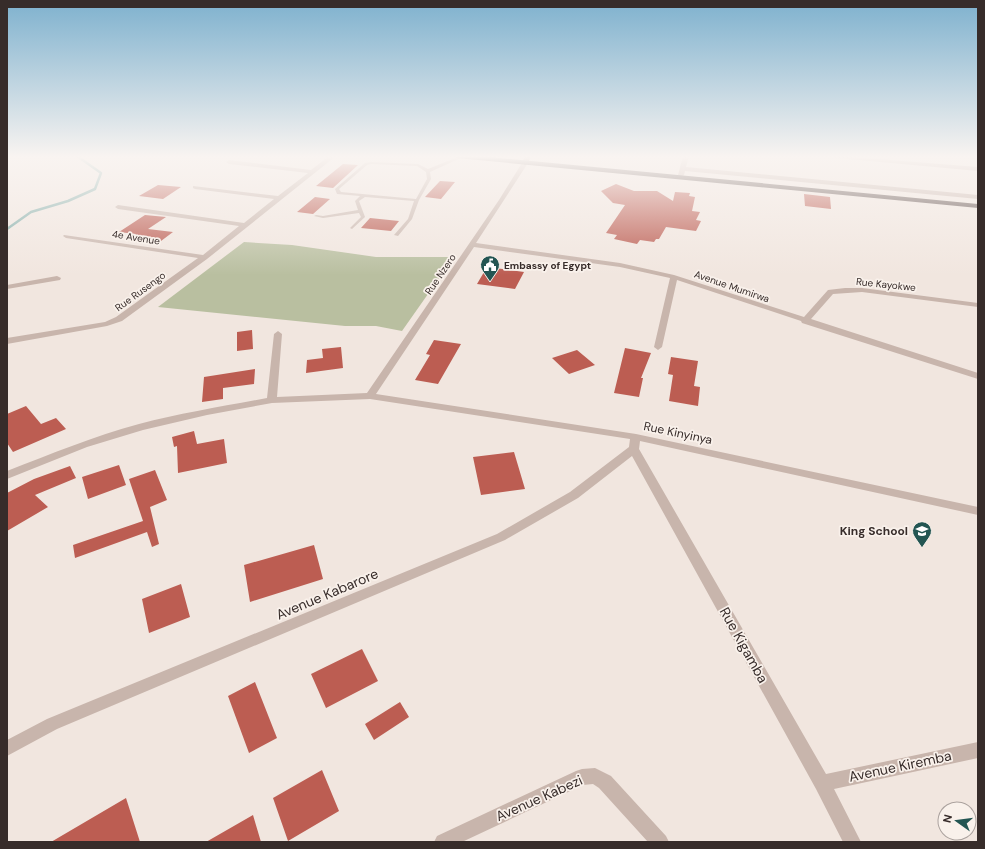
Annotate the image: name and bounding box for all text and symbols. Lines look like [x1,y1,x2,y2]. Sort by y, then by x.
street label: 4e Avenue [111,227,161,248]
street label: Rue Nzero [422,251,459,297]
public building icon: Embassy of Egypt [479,254,501,282]
place label: Embassy of Egypt [504,259,591,272]
street label: Avenue Mumirwa [693,268,771,305]
street label: Rue Rusengo [112,269,168,314]
street label: Rue Kayokwe [855,275,917,294]
street label: Rue Kinyinya [642,418,714,448]
school or university icon: King School [911,520,933,548]
place label: King School [840,523,908,539]
street label: Avenue Kabarore [273,564,381,624]
street label: Rue Kigamba [716,604,772,686]
street label: Avenue Kiremba [847,746,953,786]
street label: Avenue Kabezi [493,771,585,825]
north arrow [937,801,977,841]
text: N [940,813,955,824]

